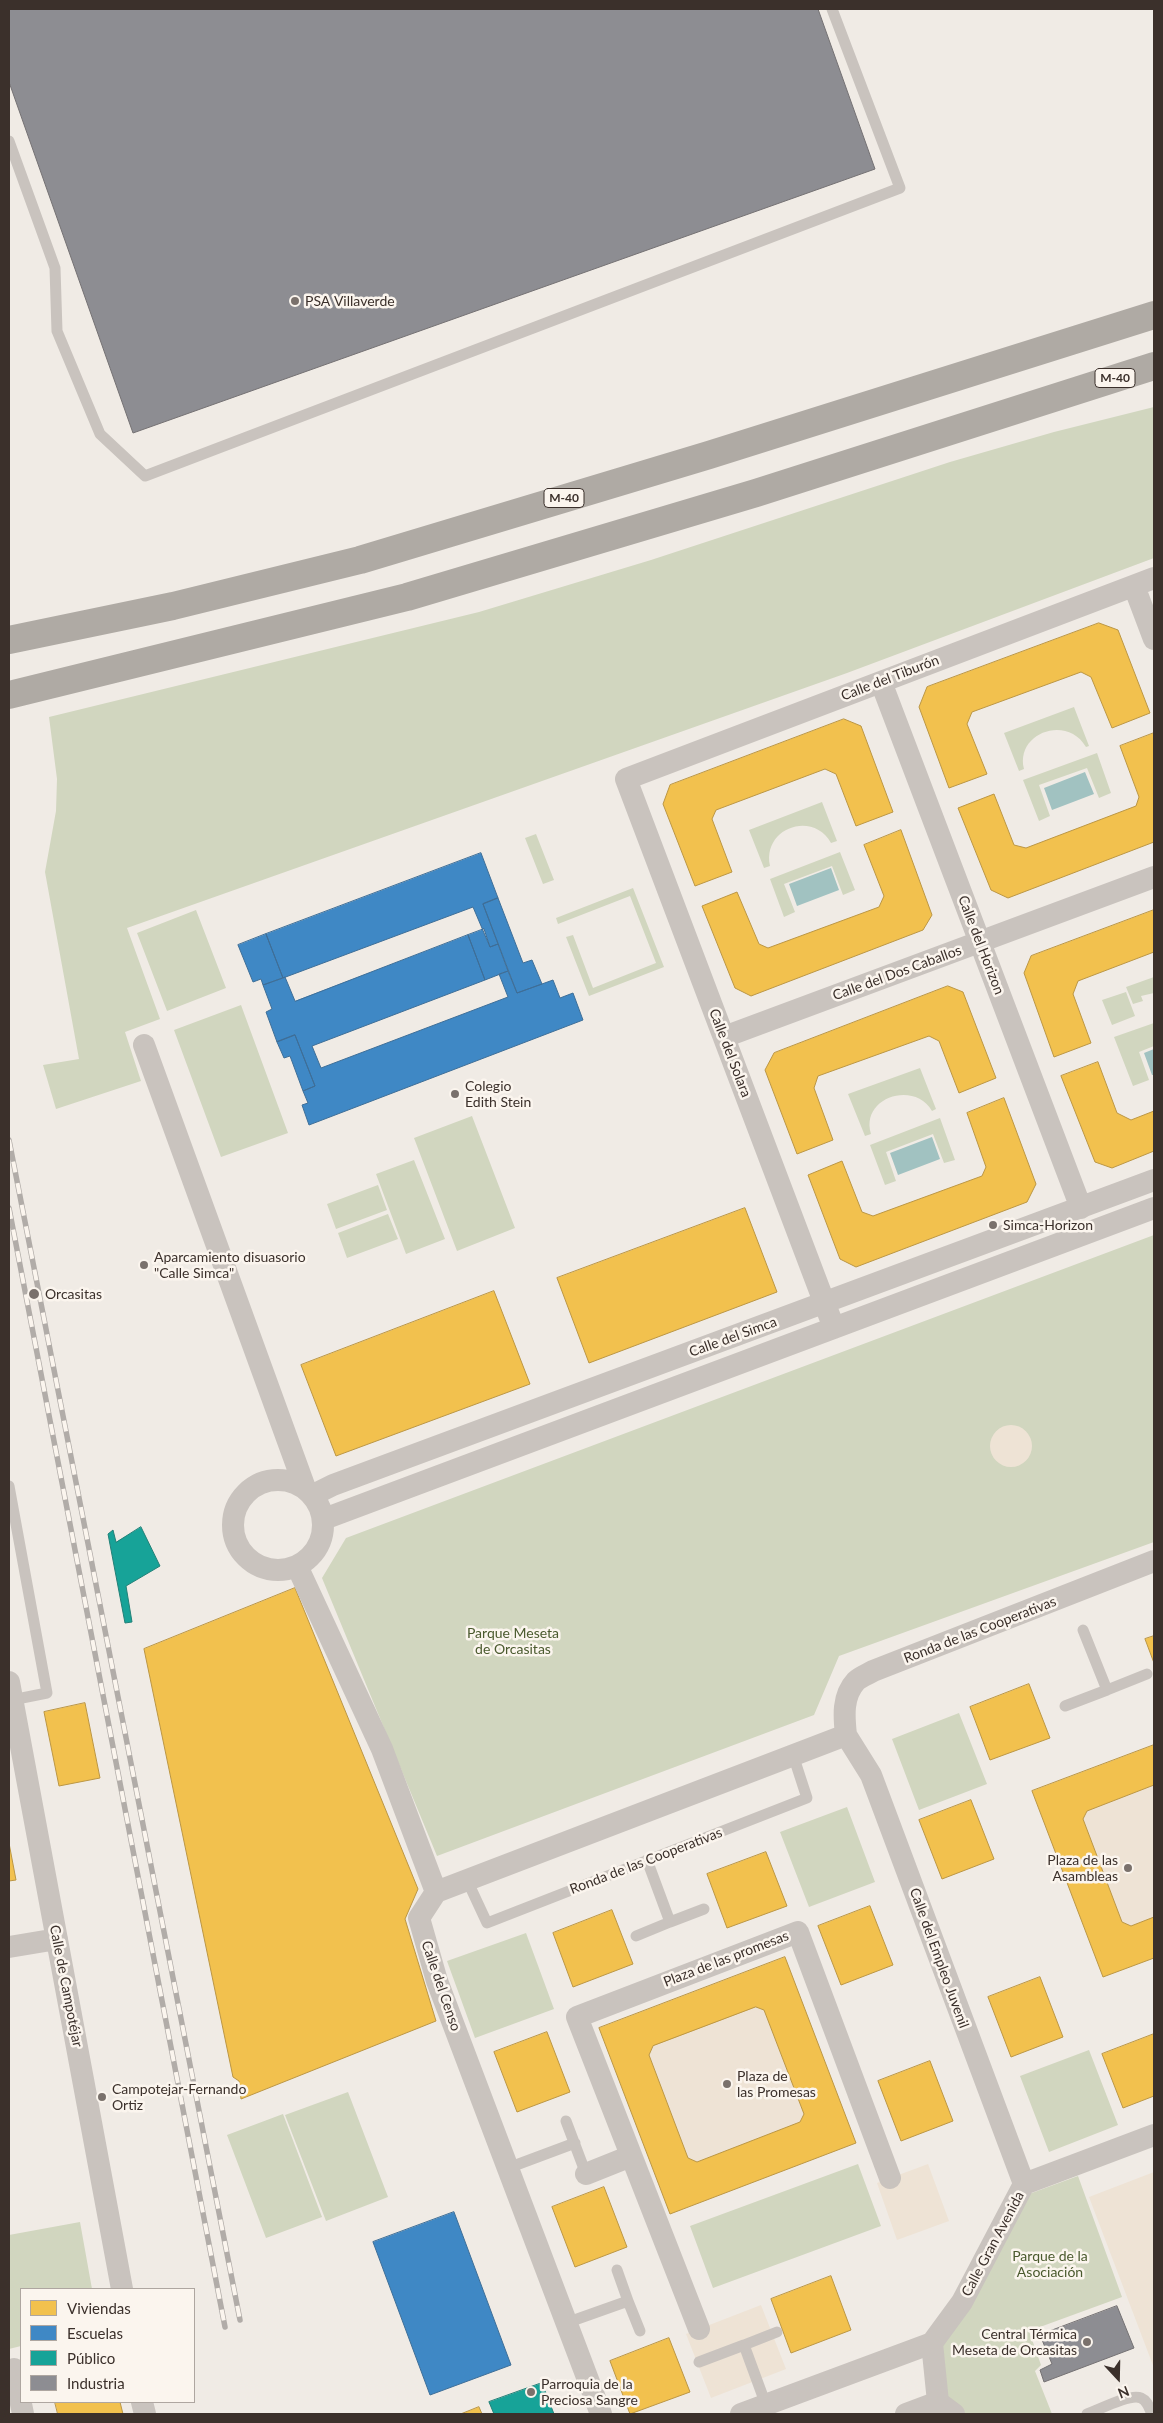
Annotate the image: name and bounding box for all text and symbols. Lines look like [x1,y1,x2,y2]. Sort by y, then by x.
place label: PSA Villaverde [305,293,395,309]
marker: PSA Villaverde [289,295,301,307]
road number: M-40 [1095,368,1135,388]
road number: M-40 [544,488,584,508]
street label: Calle del Tiburón [839,652,941,704]
street label: Calle del Horizon [954,893,1008,997]
street label: Calle del Dos Caballos [830,942,964,1004]
street label: Calle del Solara [705,1006,755,1100]
place label: Colegio Edith Stein [465,1078,531,1110]
marker: Colegio Edith Stein [449,1088,461,1100]
place label: Simca-Horizon [1003,1217,1093,1233]
marker: Simca-Horizon [987,1219,999,1231]
place label: Aparcamiento disuasorio "Calle Simca" [154,1249,306,1282]
marker: Aparcamiento disuasorio "Calle Simca" [138,1259,150,1271]
place label: Orcasitas [45,1286,102,1302]
marker: Orcasitas [27,1287,41,1301]
street label: Calle del Simca [687,1313,779,1361]
street label: Ronda de las Cooperativas [901,1593,1059,1667]
park label: Parque Meseta de Orcasitas [467,1625,559,1658]
street label: Ronda de las Cooperativas [567,1824,725,1898]
place label: Plaza de las Asambleas [1047,1852,1118,1884]
marker: Plaza de las Asambleas [1122,1862,1134,1874]
street label: Calle del Empleo Juvenil [906,1886,972,2030]
street label: Calle de Campotéjar [46,1924,86,2048]
street label: Plaza de las promesas [661,1927,791,1991]
street label: Calle del Censo [418,1939,464,2033]
place label: Plaza de las Promesas [737,2068,816,2100]
marker: Plaza de las Promesas [721,2078,733,2090]
place label: Campotejar-Fernando Ortiz [112,2081,246,2114]
marker: Campotejar-Fernando Ortiz [96,2091,108,2103]
street label: Calle Gran Avenida [958,2189,1028,2299]
park label: Parque de la Asociación [1012,2248,1088,2280]
legend [20,2288,195,2403]
text: Viviendas [67,2299,131,2317]
text: Escuelas [67,2324,123,2342]
place label: Central Térmica Meseta de Orcasitas [952,2326,1077,2358]
marker: Central Térmica Meseta de Orcasitas [1081,2336,1093,2348]
text: Público [67,2349,115,2367]
north arrow [1093,2353,1143,2403]
text: Industria [67,2374,125,2392]
place label: Parroquia de la Preciosa Sangre [541,2376,638,2408]
text: N [1115,2383,1132,2402]
marker: Parroquia de la Preciosa Sangre [525,2386,537,2398]

